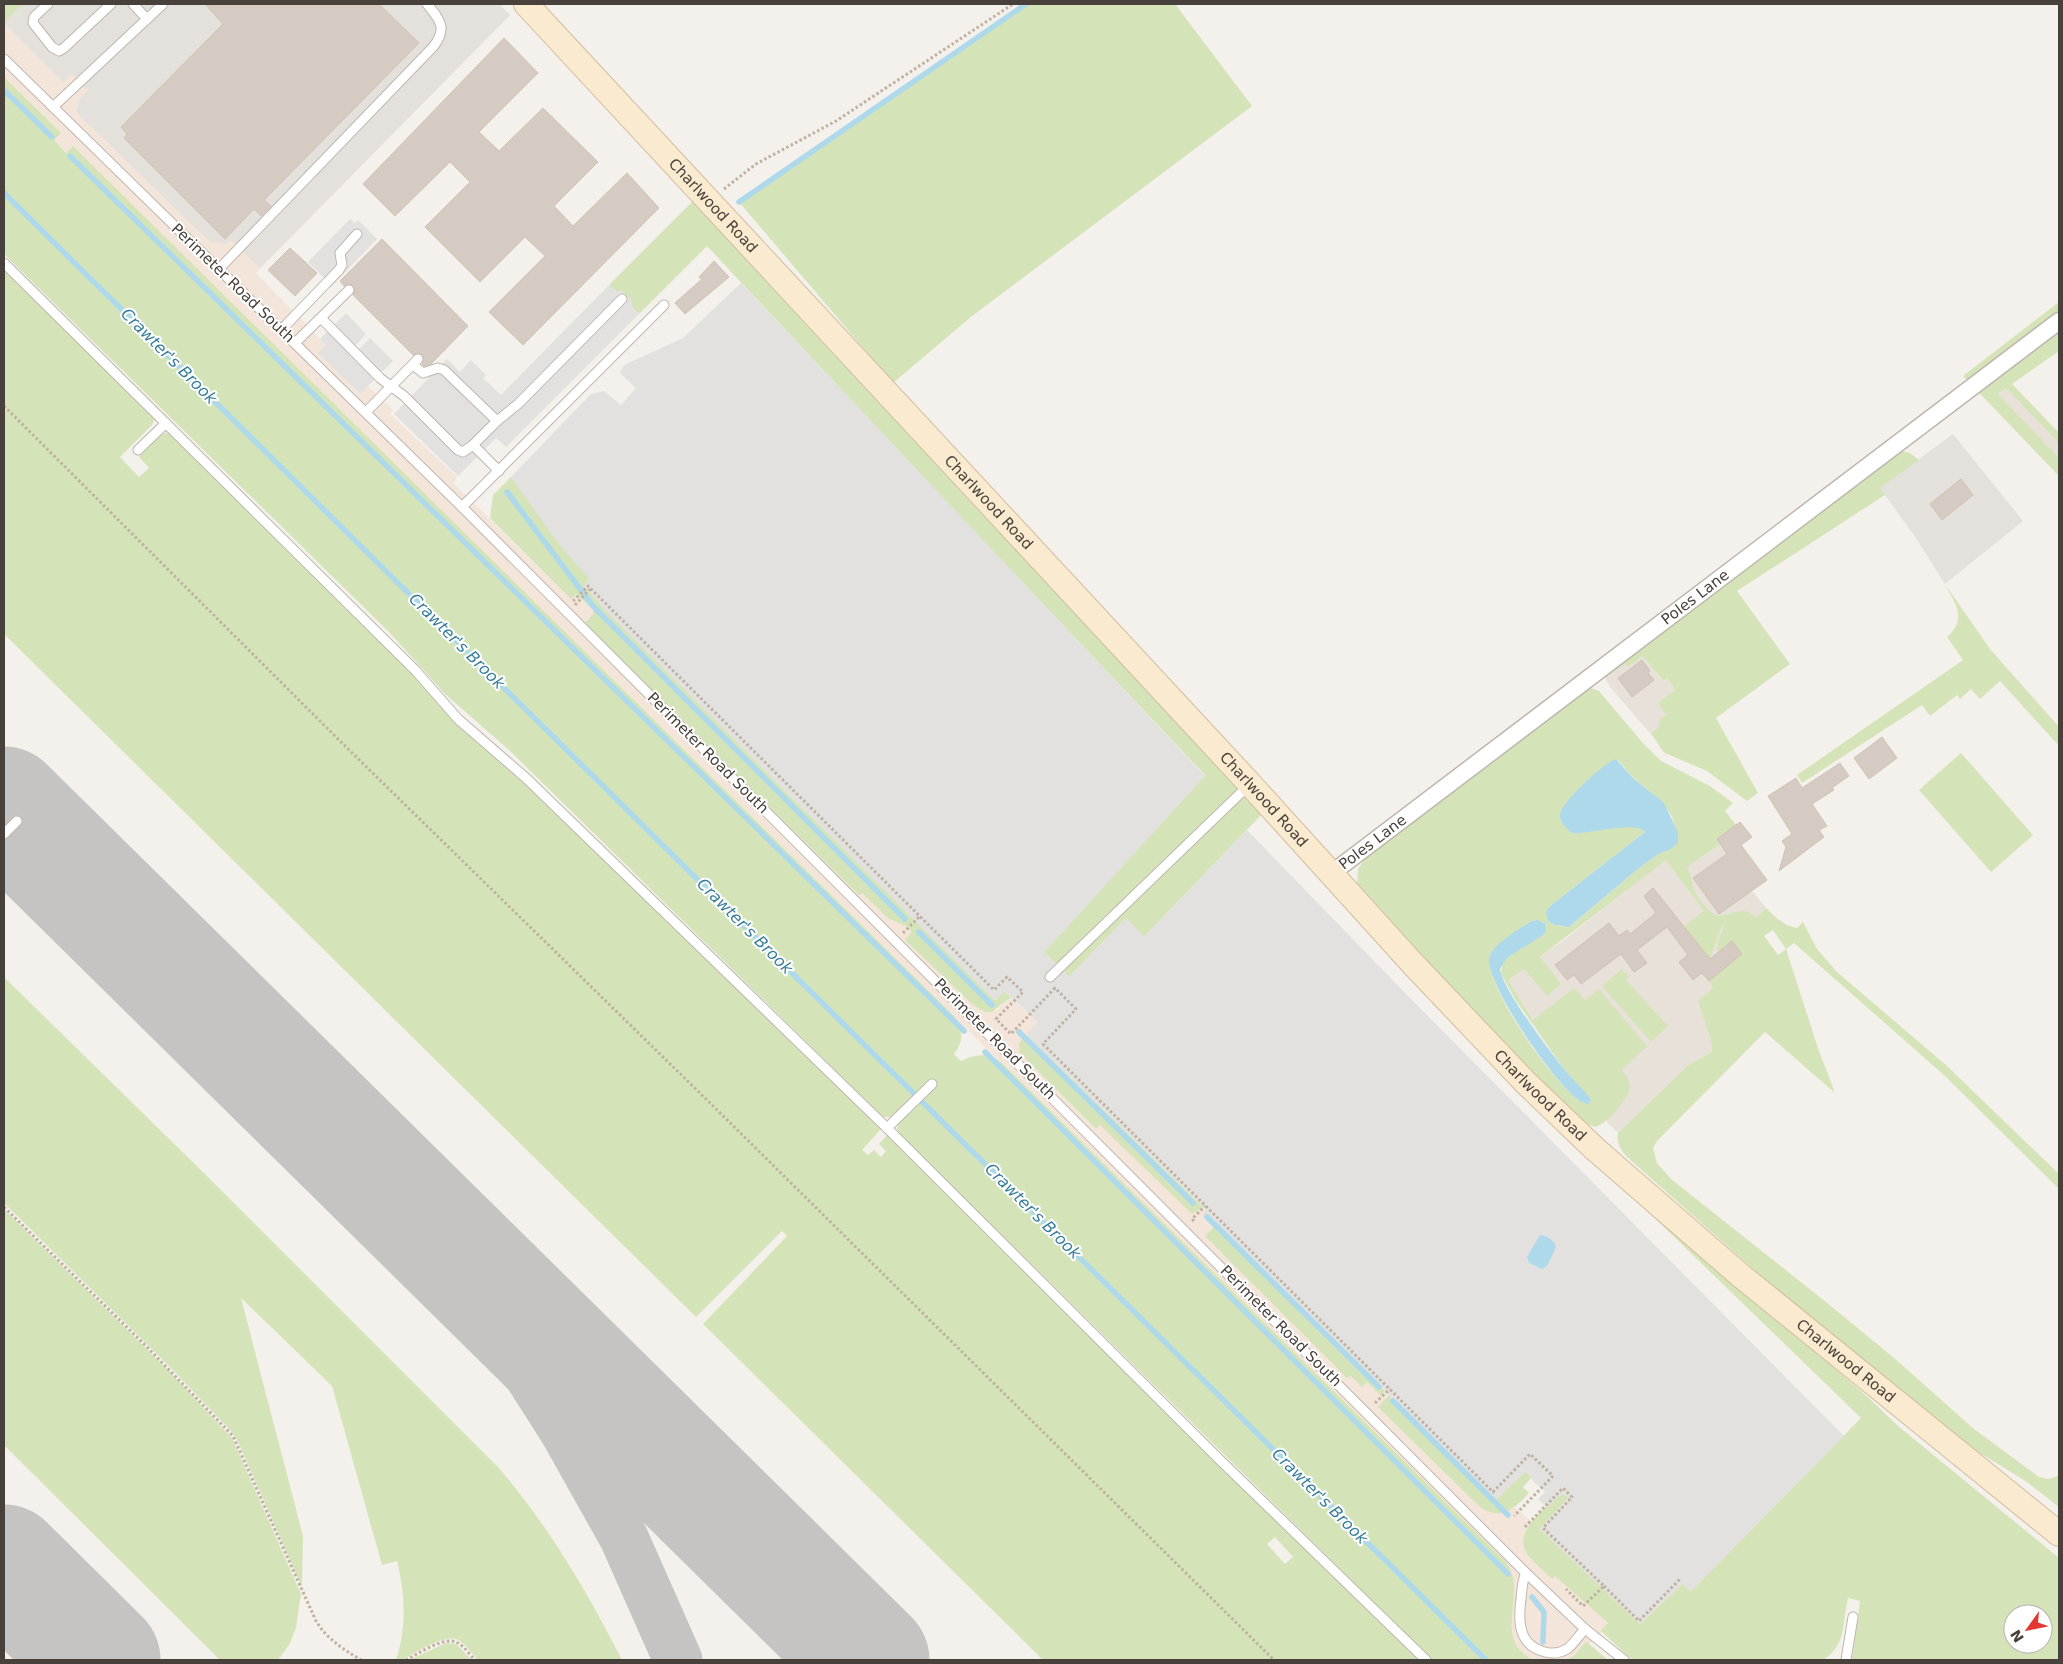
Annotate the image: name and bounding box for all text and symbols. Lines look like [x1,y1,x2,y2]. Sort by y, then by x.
street label: Charlwood Road [665,155,761,256]
street label: Perimeter Road South [168,220,298,346]
water label: Crawter's Brook [117,304,221,408]
street label: Charlwood Road [940,451,1037,553]
street label: Poles Lane [1658,566,1732,629]
water label: Crawter's Brook [405,589,509,693]
street label: Perimeter Road South [644,689,772,817]
street label: Charlwood Road [1216,748,1312,851]
street label: Poles Lane [1335,811,1410,874]
water label: Crawter's Brook [693,874,797,978]
street label: Perimeter Road South [931,975,1059,1103]
street label: Charlwood Road [1490,1046,1590,1145]
water label: Crawter's Brook [981,1159,1085,1263]
street label: Perimeter Road South [1217,1262,1345,1390]
street label: Charlwood Road [1793,1315,1899,1406]
water label: Crawter's Brook [1268,1444,1372,1548]
north arrow [2003,1604,2053,1654]
text: N [2007,1627,2027,1645]

